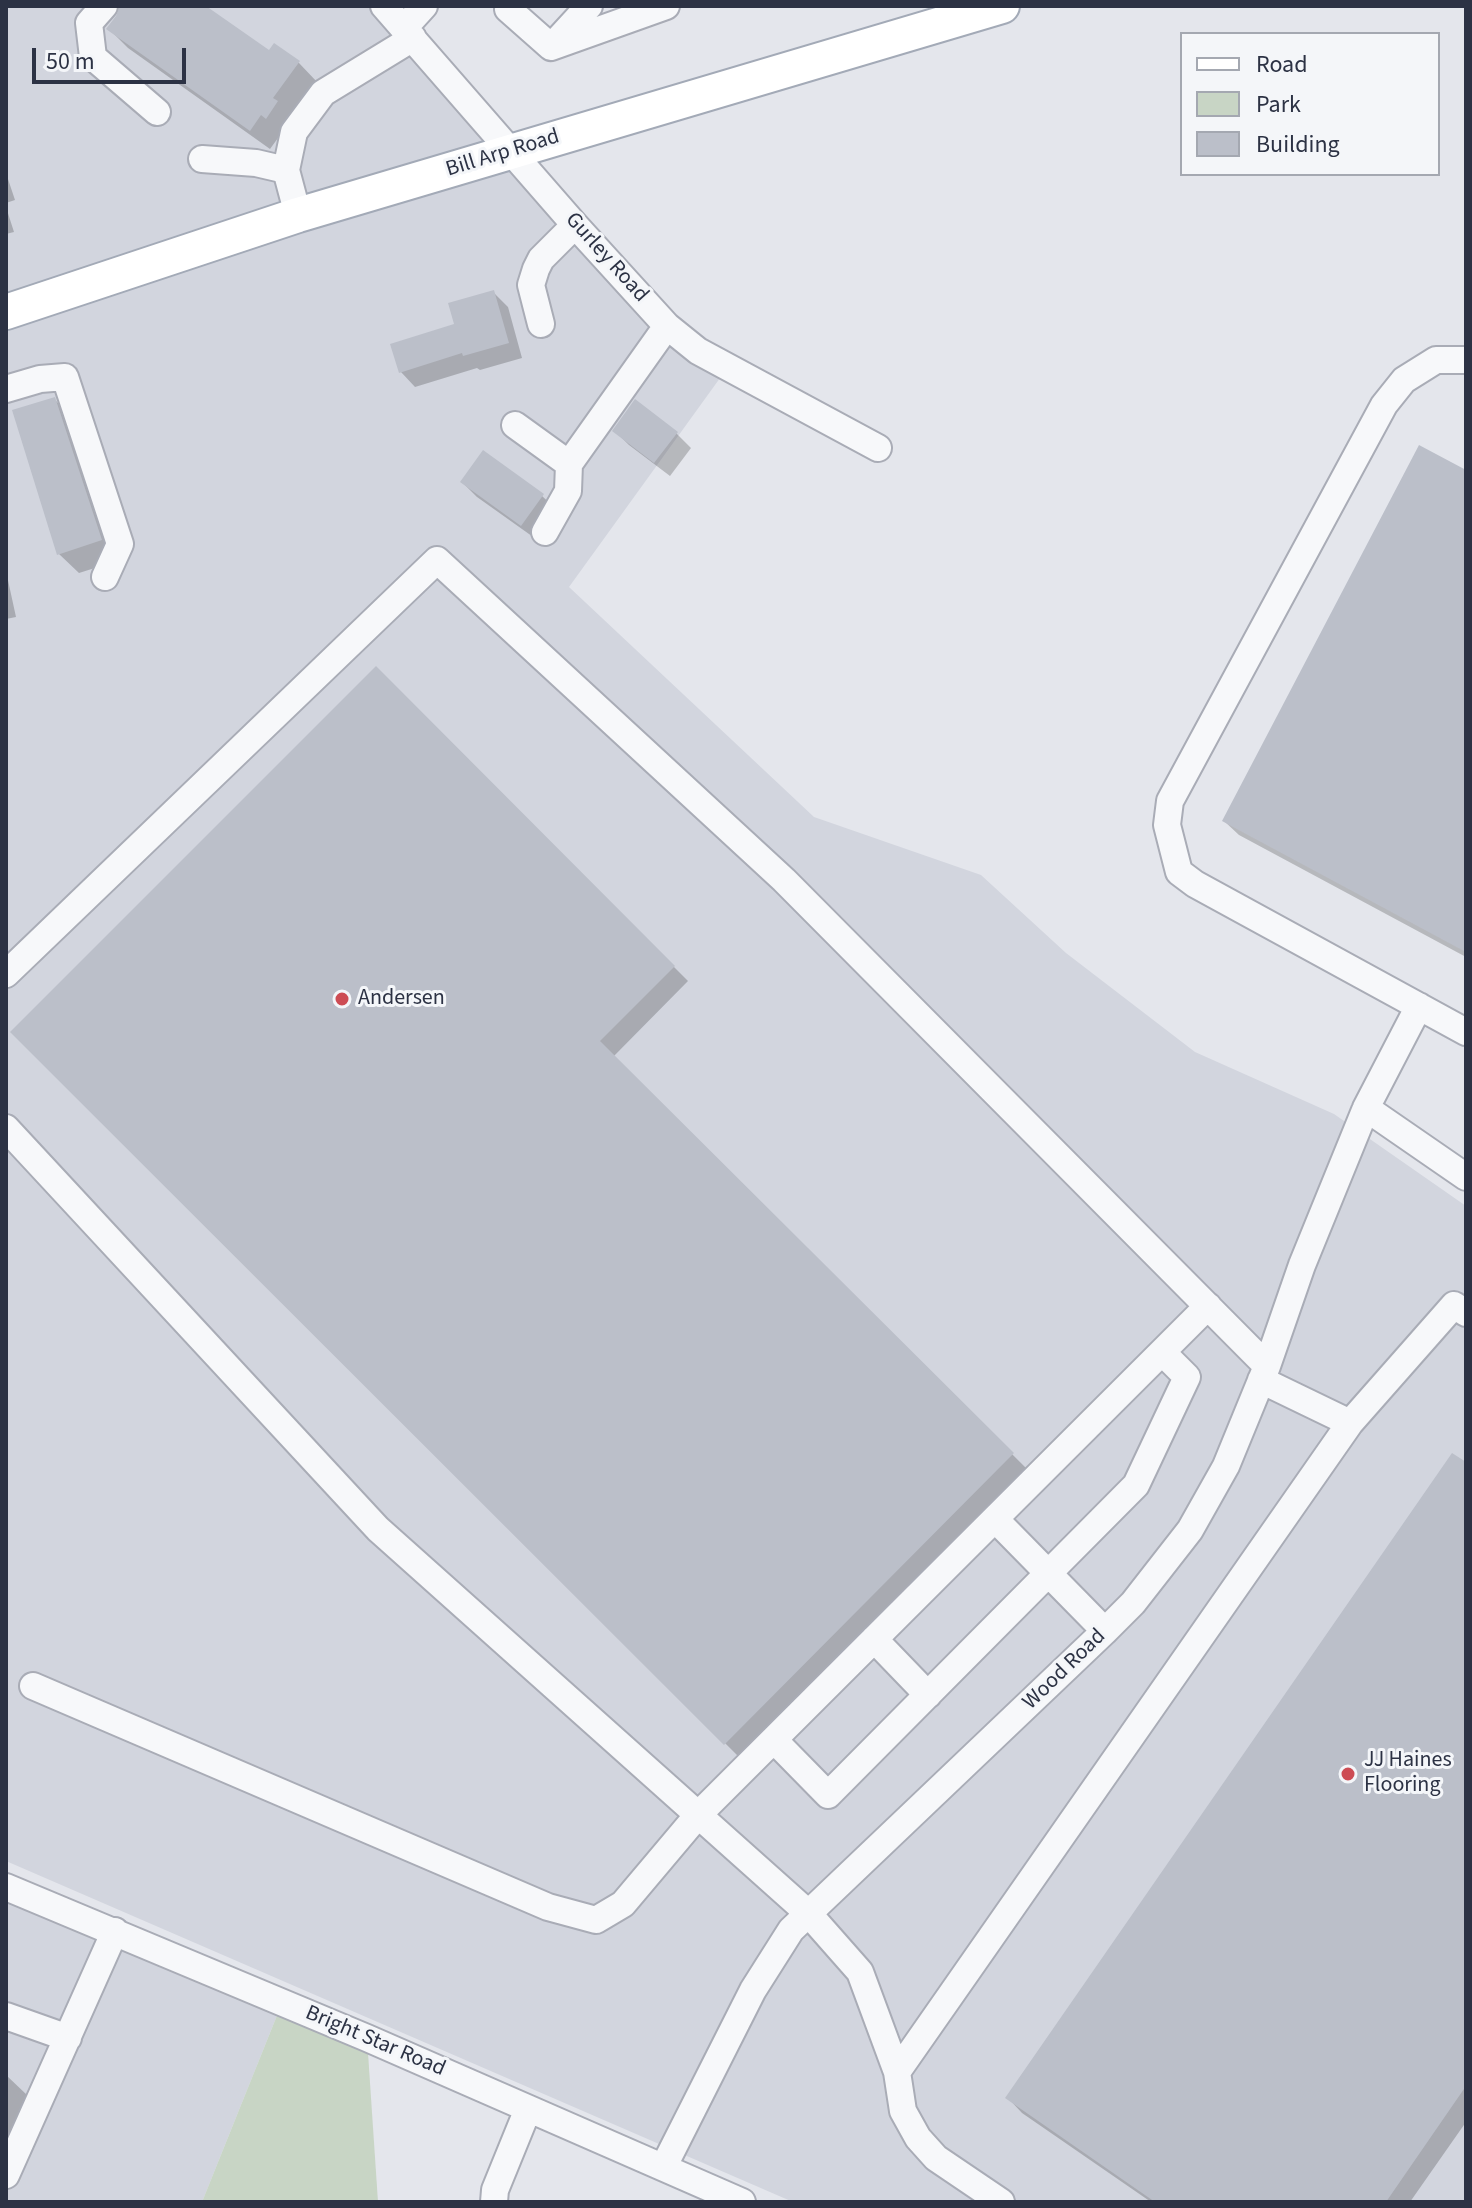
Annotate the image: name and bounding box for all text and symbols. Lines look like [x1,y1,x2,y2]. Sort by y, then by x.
scale bar [36,32,190,82]
legend [1180,32,1440,176]
text: 50 m [46,44,95,79]
text: Road [1256,47,1308,82]
text: Park [1256,87,1301,122]
street label: Bill Arp Road [443,124,563,184]
text: Building [1256,127,1340,162]
street label: Gurley Road [559,208,653,308]
place label: Andersen [358,986,445,1012]
marker: Andersen [333,990,351,1008]
street label: Wood Road [1018,1624,1112,1716]
place label: JJ Haines Flooring [1364,1748,1452,1800]
marker: JJ Haines Flooring [1339,1765,1357,1783]
street label: Bright Star Road [301,2001,449,2083]

